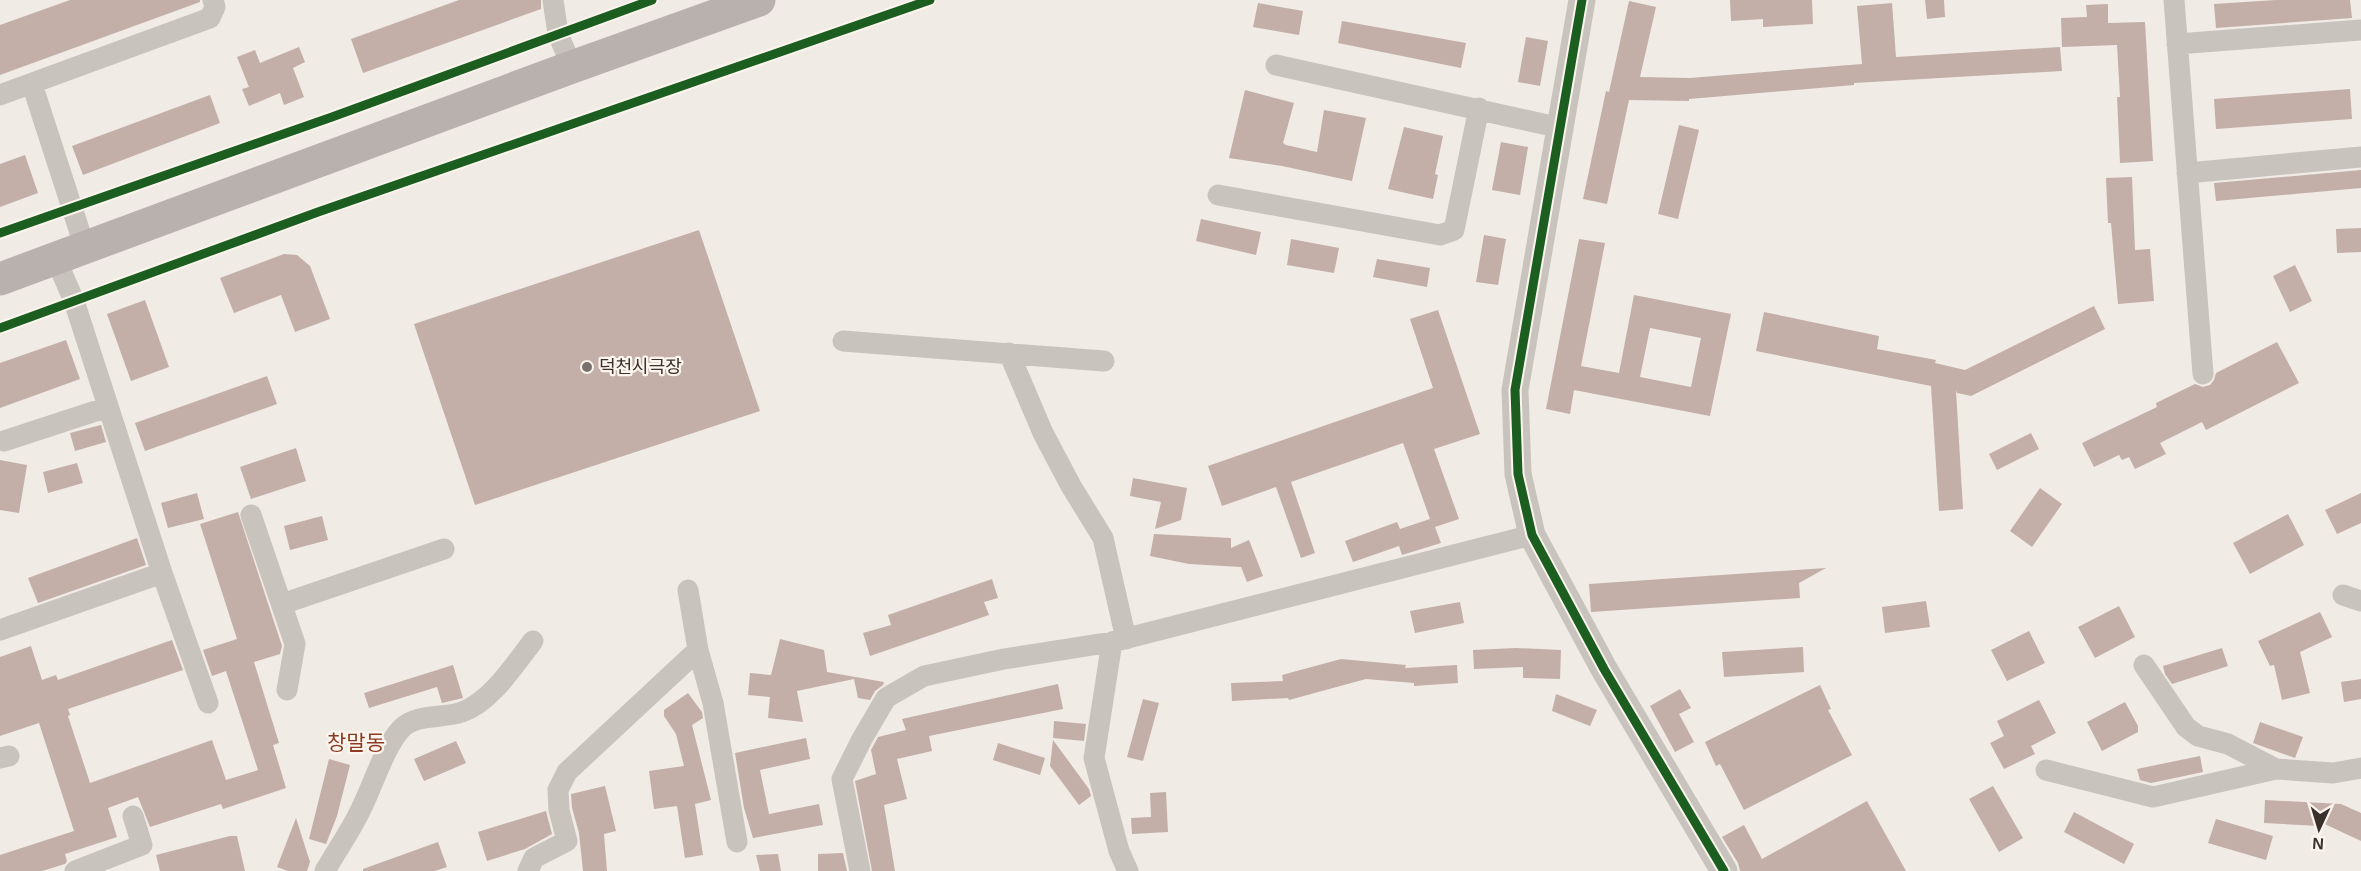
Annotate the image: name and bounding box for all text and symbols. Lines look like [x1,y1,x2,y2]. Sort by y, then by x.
place label: 덕천시극장 [599,357,682,377]
marker: 덕천시극장 [580,360,594,374]
district label: 창말동 [327,731,385,754]
north arrow [2289,799,2349,859]
text: N [2312,835,2324,852]

